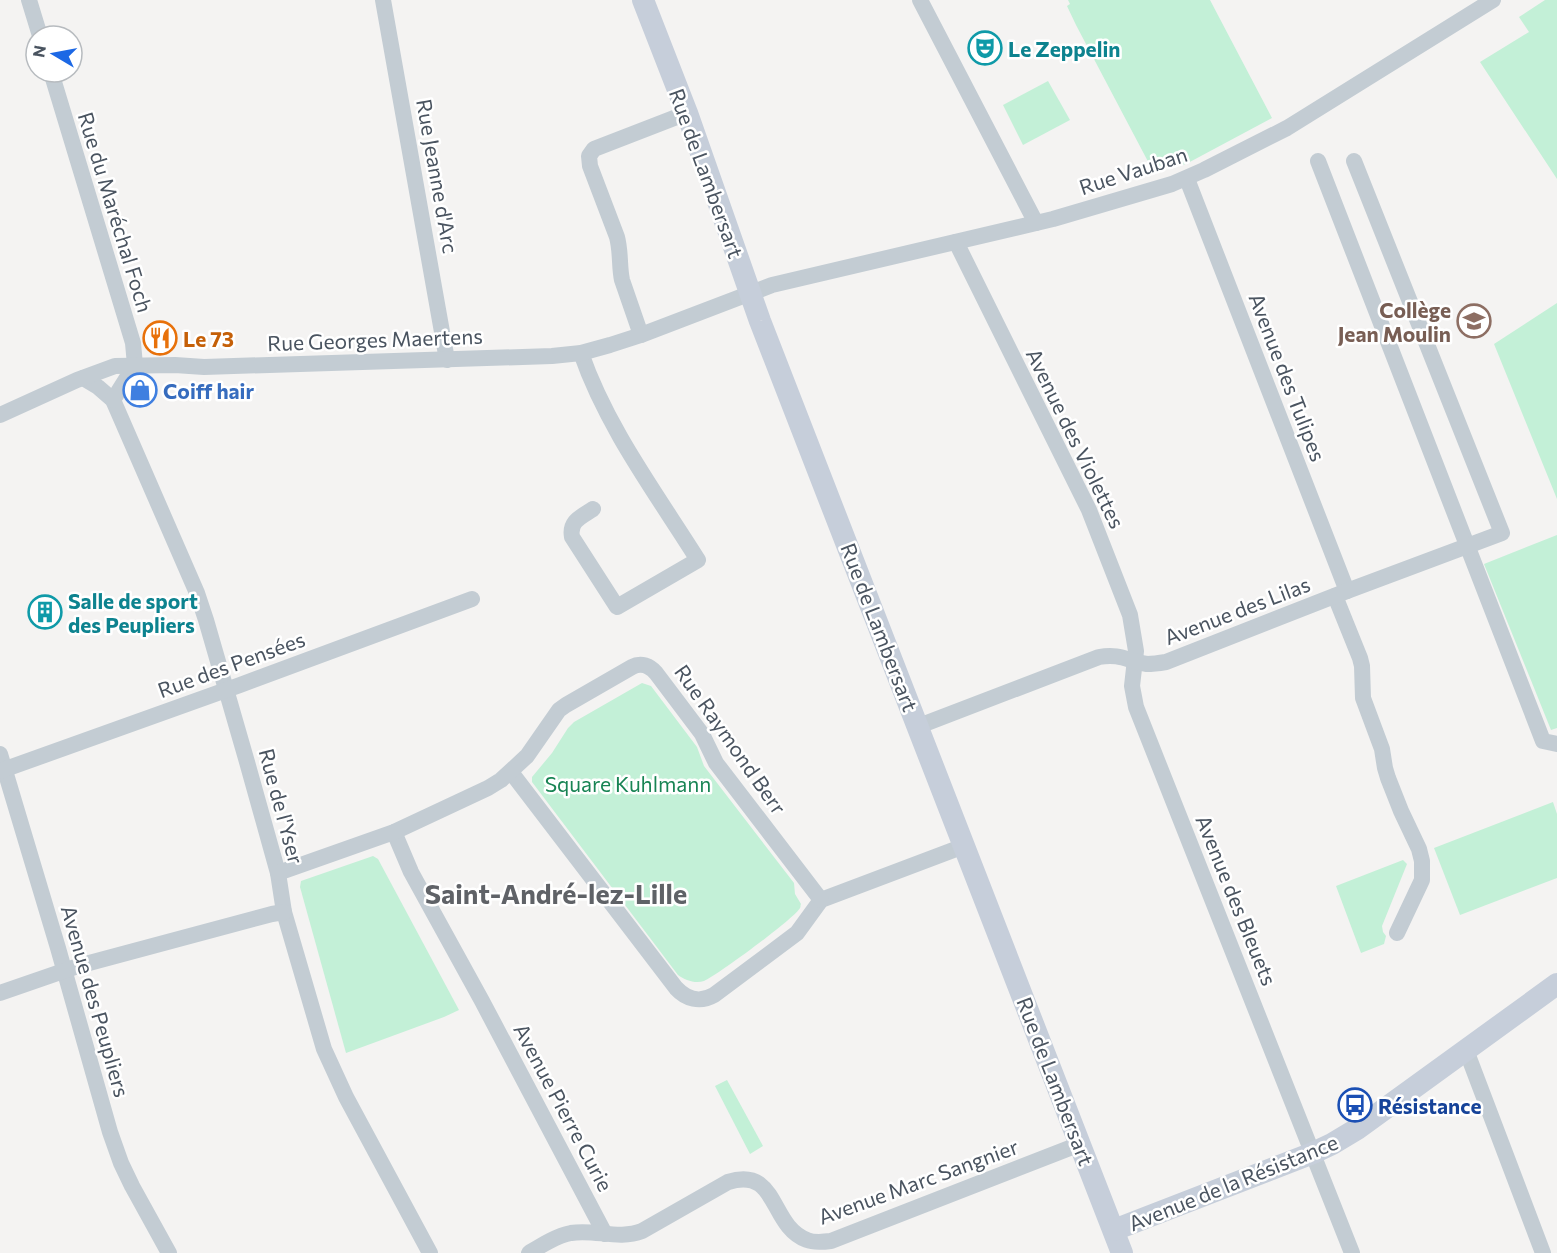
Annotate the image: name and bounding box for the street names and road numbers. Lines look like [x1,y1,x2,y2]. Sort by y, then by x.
street label: Rue de Lambersart [665,85,749,261]
street label: Rue Jeanne d'Arc [412,97,464,255]
street label: Rue du Maréchal Foch [74,109,158,315]
street label: Rue Vauban [1076,141,1190,199]
street label: Avenue des Tulipes [1244,289,1332,465]
street label: Rue Georges Maertens [267,323,483,355]
street label: Avenue des Violettes [1022,344,1130,532]
street label: Rue de Lambersart [836,539,924,715]
street label: Avenue des Lilas [1161,571,1313,649]
street label: Rue des Pensées [154,626,308,702]
street label: Rue Raymond Berr [670,659,792,819]
street label: Rue de l'Yser [255,746,309,866]
street label: Avenue des Bleuets [1191,811,1283,989]
street label: Avenue des Peupliers [57,902,135,1100]
street label: Rue de Lambersart [1012,993,1100,1169]
street label: Avenue Pierre Curie [509,1019,619,1195]
street label: Avenue de la Résistance [1125,1129,1341,1235]
street label: Avenue Marc Sangnier [815,1133,1021,1229]

